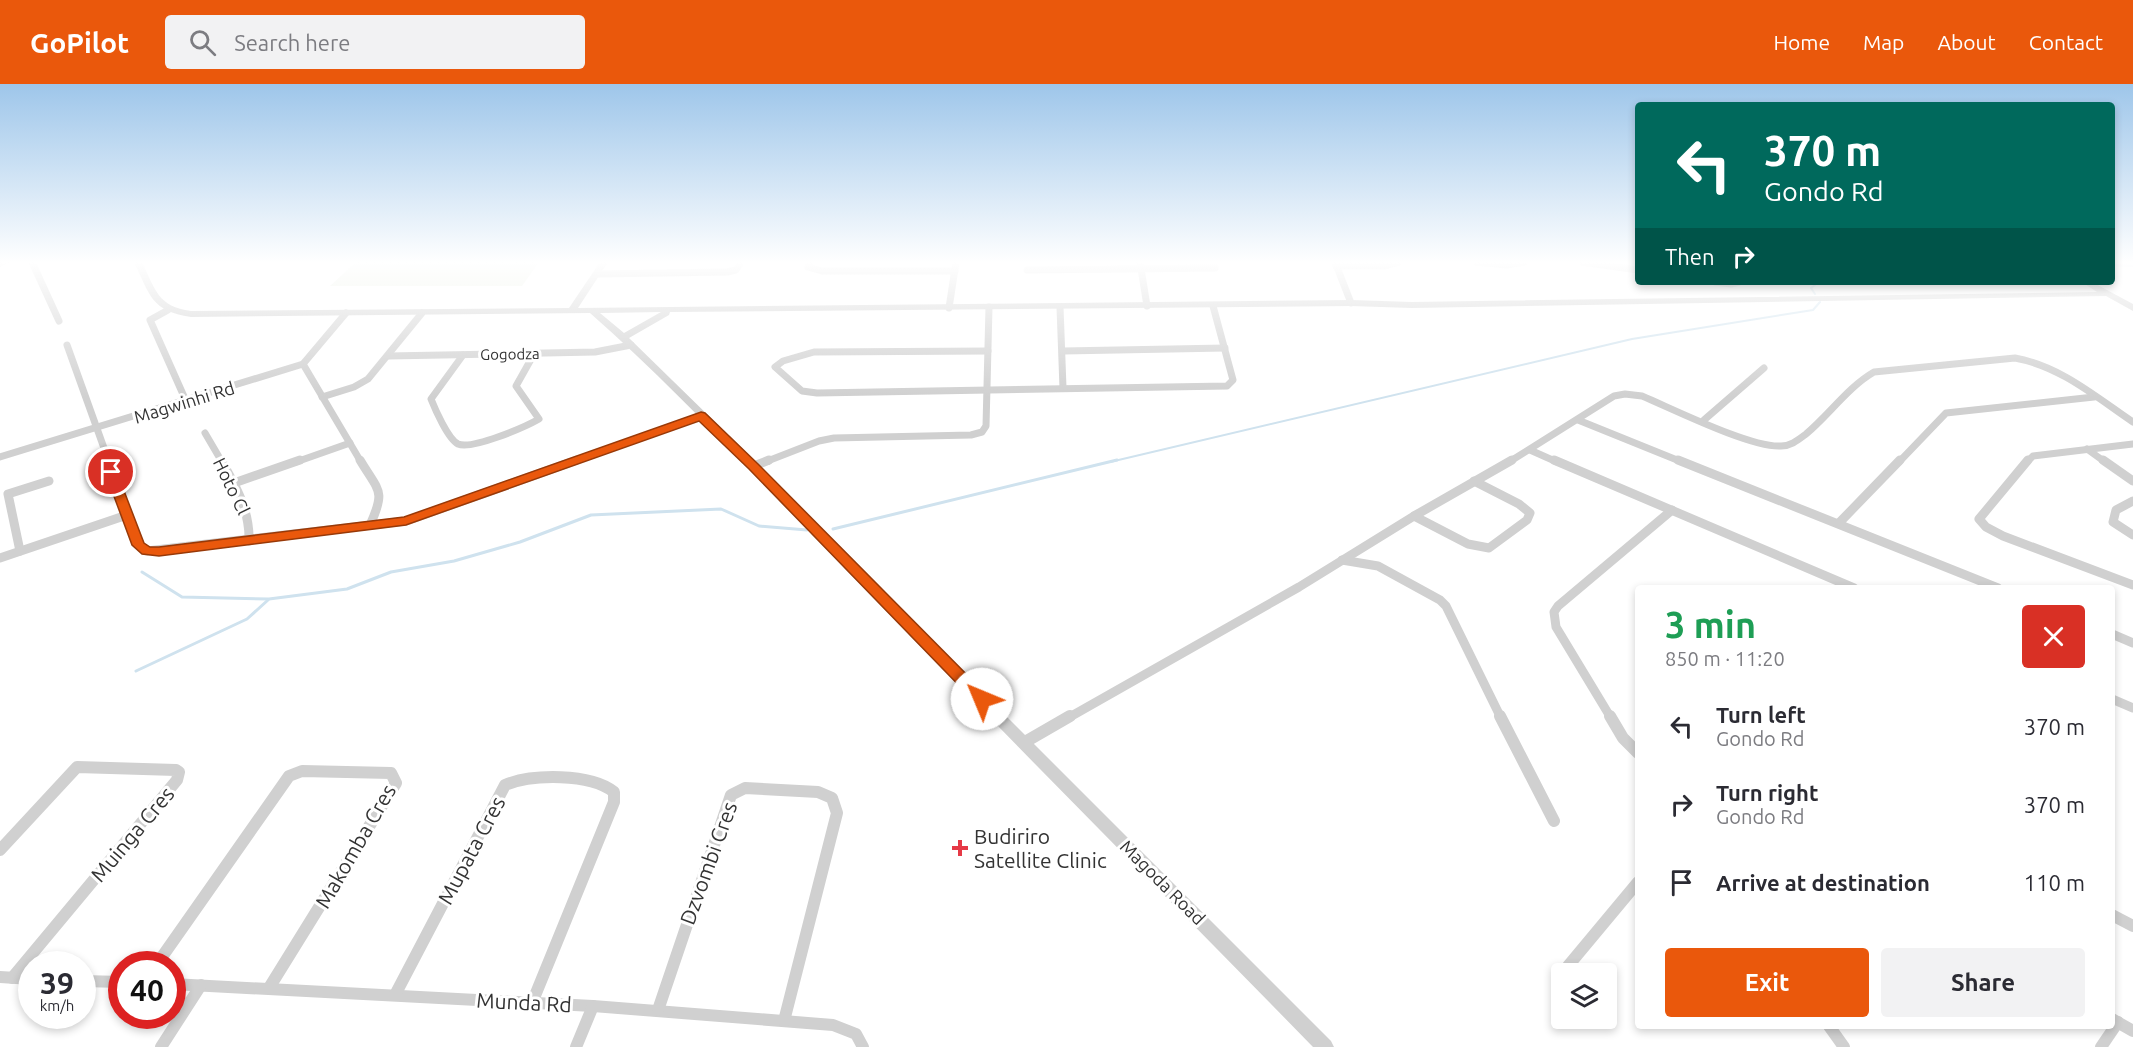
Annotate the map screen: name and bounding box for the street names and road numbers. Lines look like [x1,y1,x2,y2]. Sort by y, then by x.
street label: Gogodza [480,345,540,363]
street label: Magwinhi Rd [131,377,237,427]
street label: Hoto Cl [210,454,254,518]
street label: Makomba Cres [310,780,400,912]
street label: Muinga Cres [85,782,179,886]
street label: Mupata Cres [433,792,509,908]
street label: Dzvombi Cres [675,798,741,928]
street label: Magoda Road [1117,836,1209,928]
street label: Munda Rd [476,988,572,1016]

